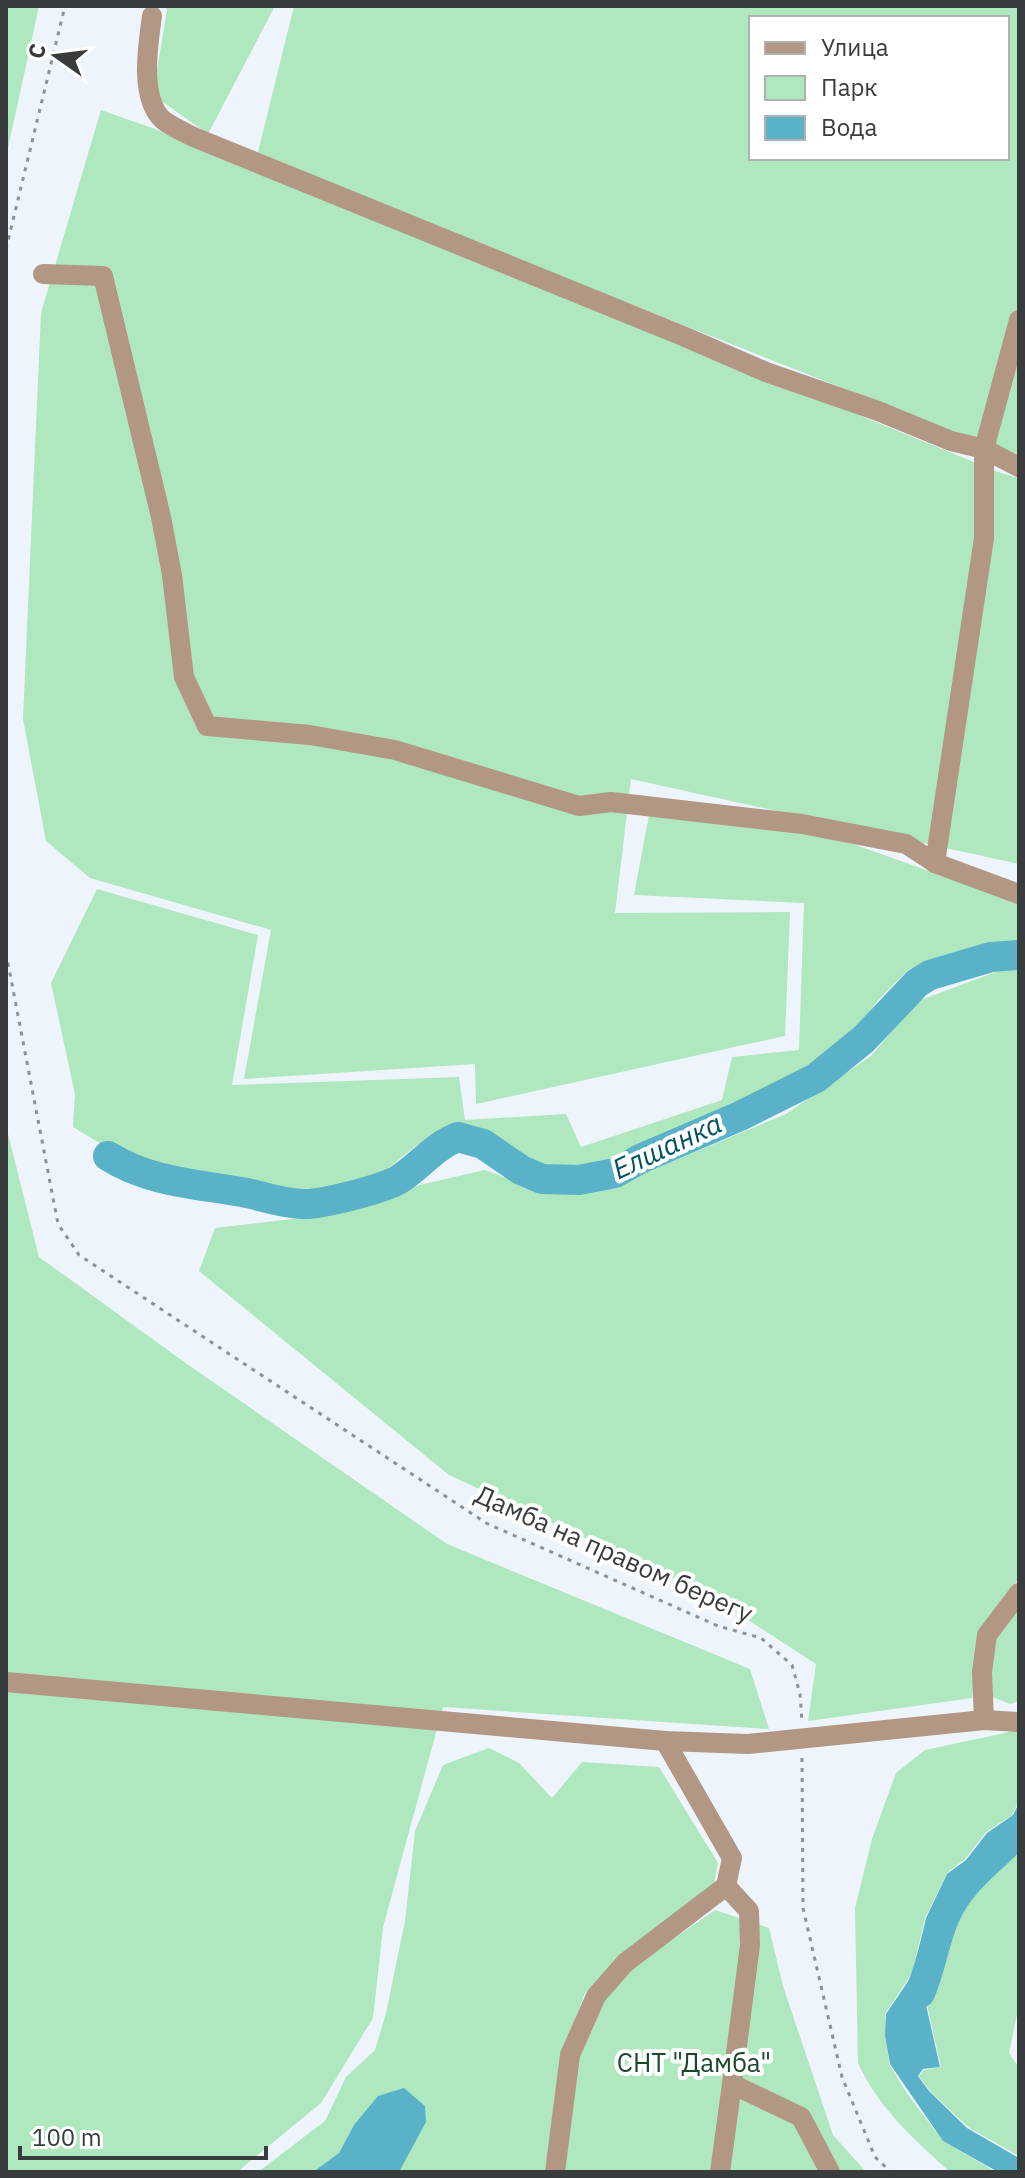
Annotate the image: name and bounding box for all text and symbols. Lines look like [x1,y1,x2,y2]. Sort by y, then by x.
north arrow [16,16,96,96]
legend [749,16,1009,160]
text: Улица [821,31,889,63]
text: С [20,41,52,61]
text: Парк [821,71,878,103]
text: Вода [821,111,877,143]
water label: Елшанка [606,1104,728,1187]
street label: Дамба на правом берегу [470,1476,759,1630]
park label: СНТ "Дамба" [617,2045,771,2079]
scale bar [20,2110,266,2160]
text: 100 m [32,2121,102,2153]

